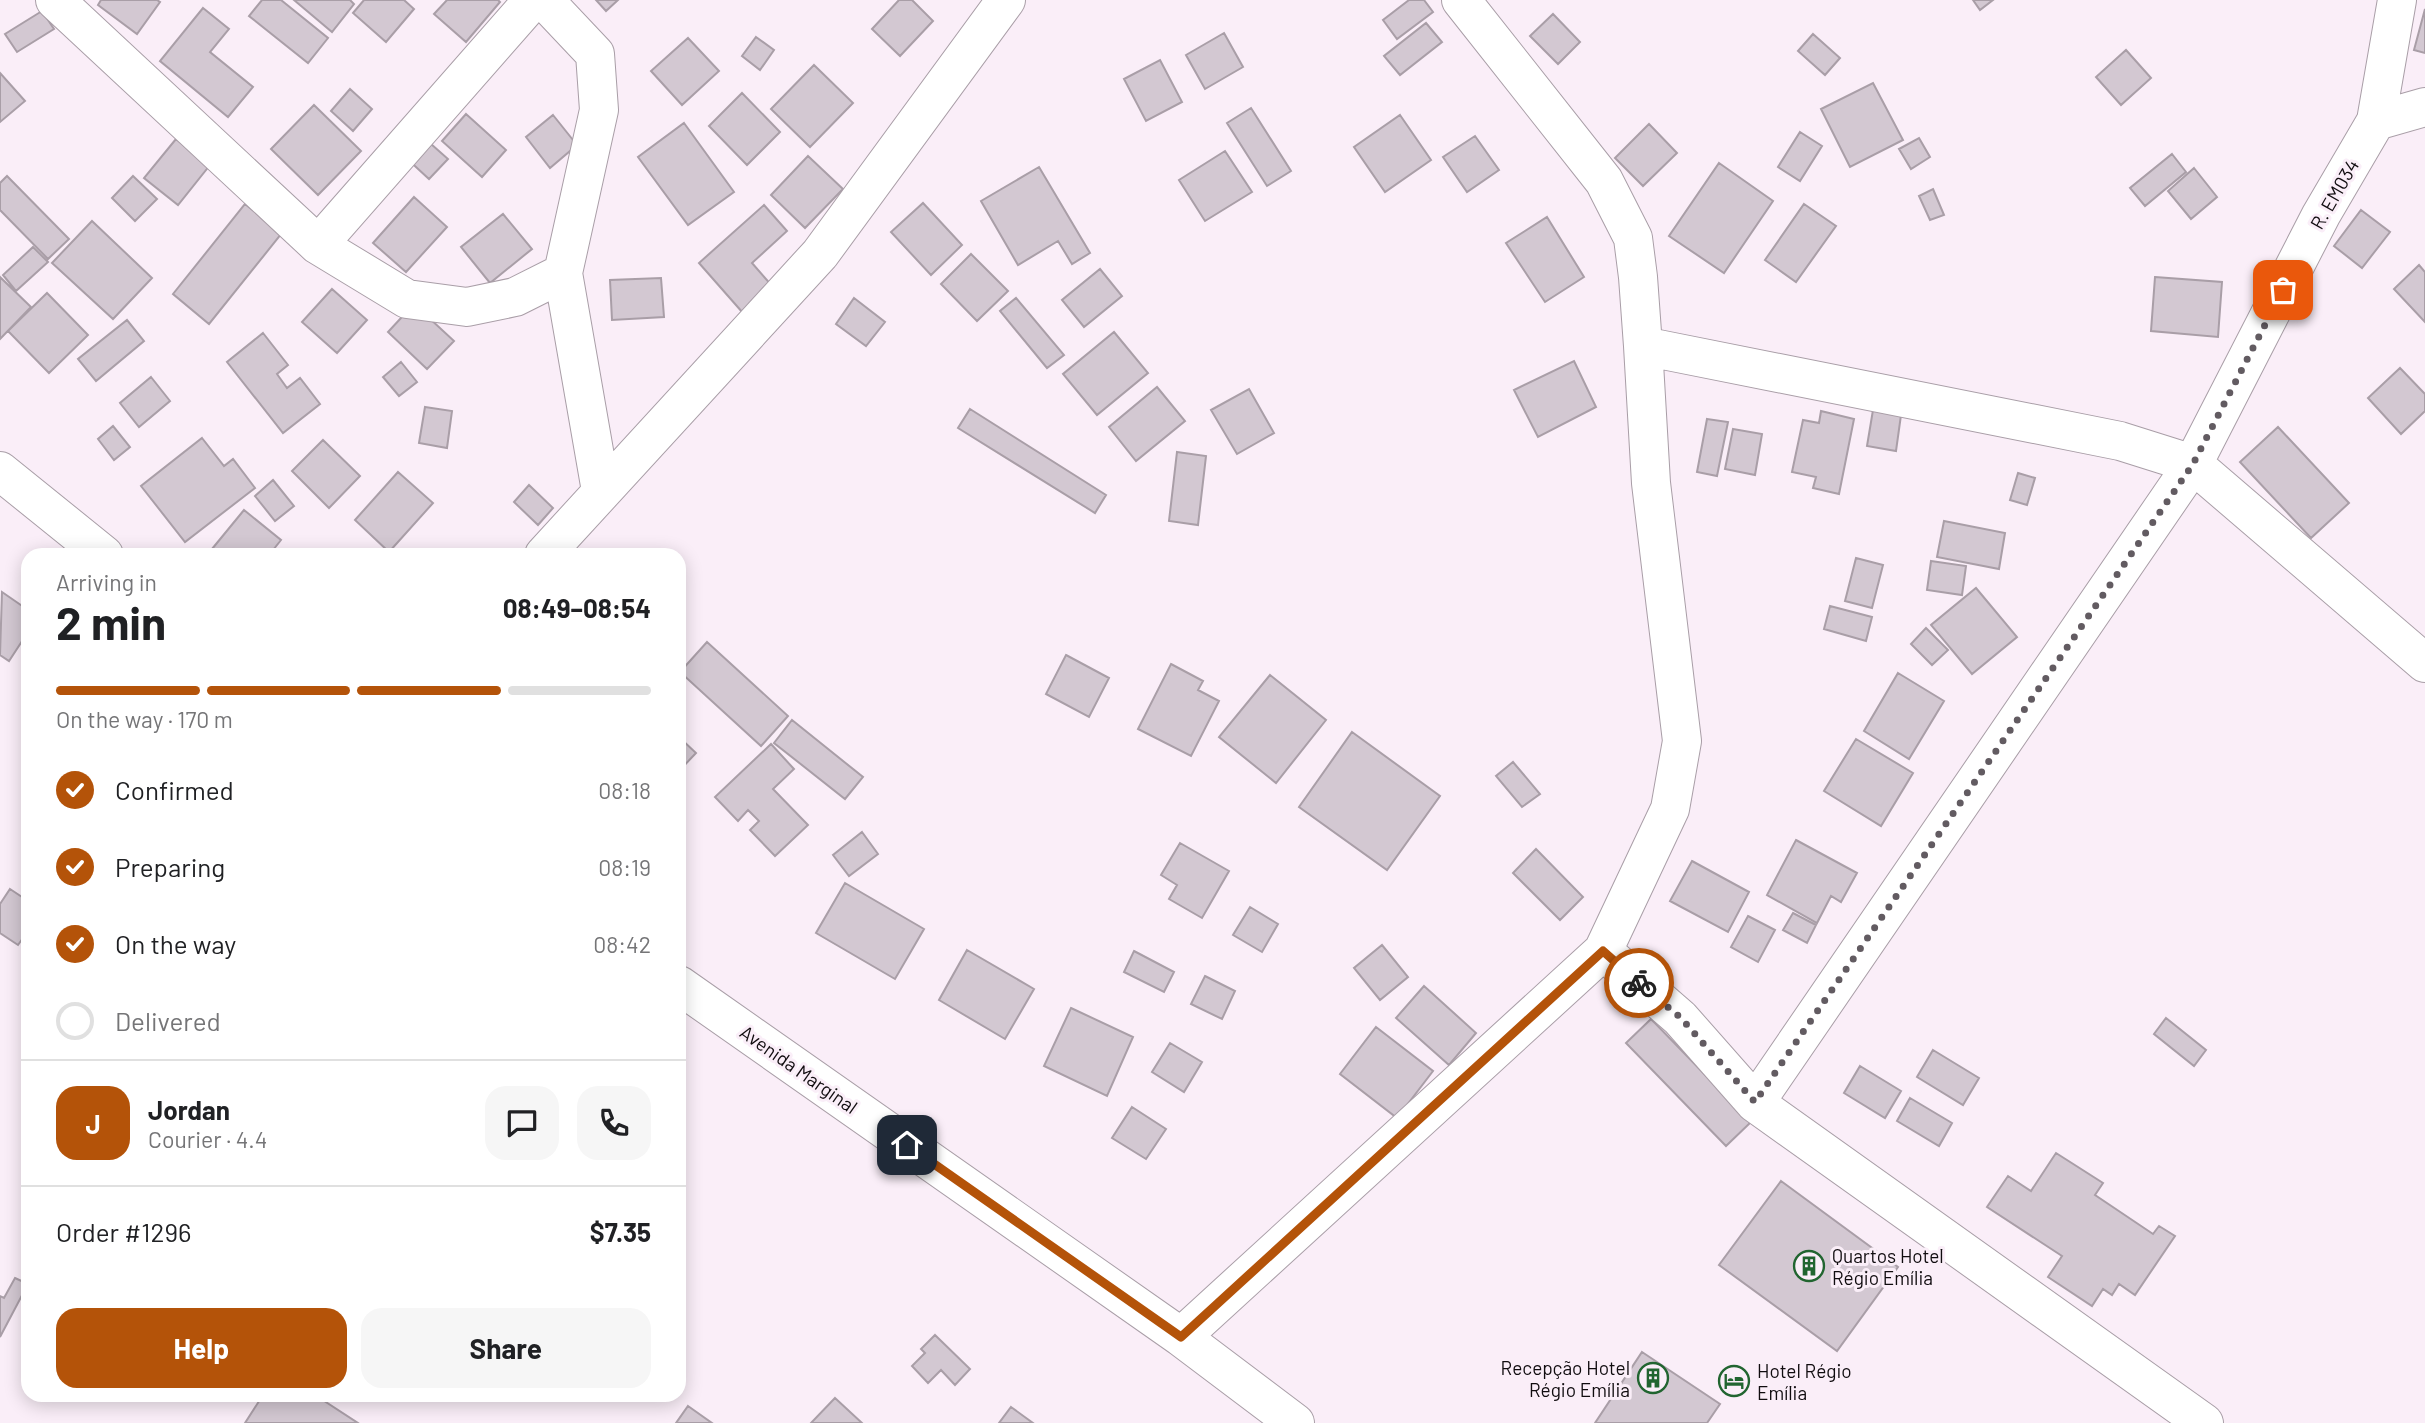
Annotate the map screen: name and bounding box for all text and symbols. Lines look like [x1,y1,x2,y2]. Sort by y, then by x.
street label: R. EM034 [2305,155,2363,233]
pin [2253,260,2313,320]
icon: bag [2264,271,2302,309]
text: Arriving in [56,568,157,596]
text: 08:49–08:54 [503,592,651,623]
text: 2 min [56,594,166,649]
text: On the way · 170 m [56,705,233,733]
icon: check [56,771,94,809]
text: Confirmed [115,774,234,805]
text: 08:18 [598,776,651,804]
icon: check [56,848,94,886]
text: Preparing [115,851,225,882]
text: 08:19 [598,853,651,881]
icon: check [56,925,94,963]
text: On the way [115,928,236,959]
text: 08:42 [593,930,651,958]
courier [1604,948,1674,1018]
icon: bike [1620,964,1658,1002]
text: Delivered [115,1005,221,1036]
street label: Avenida Marginal [736,1020,862,1118]
button: chat [485,1086,559,1160]
button: phone [577,1086,651,1160]
text: Jordan [148,1094,230,1125]
text: J [85,1108,101,1139]
pin [877,1115,937,1175]
text: Courier · 4.4 [148,1125,267,1153]
icon: home [888,1126,926,1164]
text: Order #1296 [56,1216,191,1247]
text: $7.35 [590,1216,651,1247]
place label: Quartos Hotel Régio Emília [1832,1244,1944,1289]
building icon: Quartos Hotel Régio Emília [1792,1249,1826,1283]
button: Help [56,1308,347,1388]
button: Share [361,1308,651,1388]
place label: Recepção Hotel Régio Emília [1501,1356,1630,1401]
place label: Hotel Régio Emília [1757,1359,1852,1404]
building icon: Recepção Hotel Régio Emília [1636,1361,1670,1395]
hotel icon: Hotel Régio Emília [1717,1364,1751,1398]

